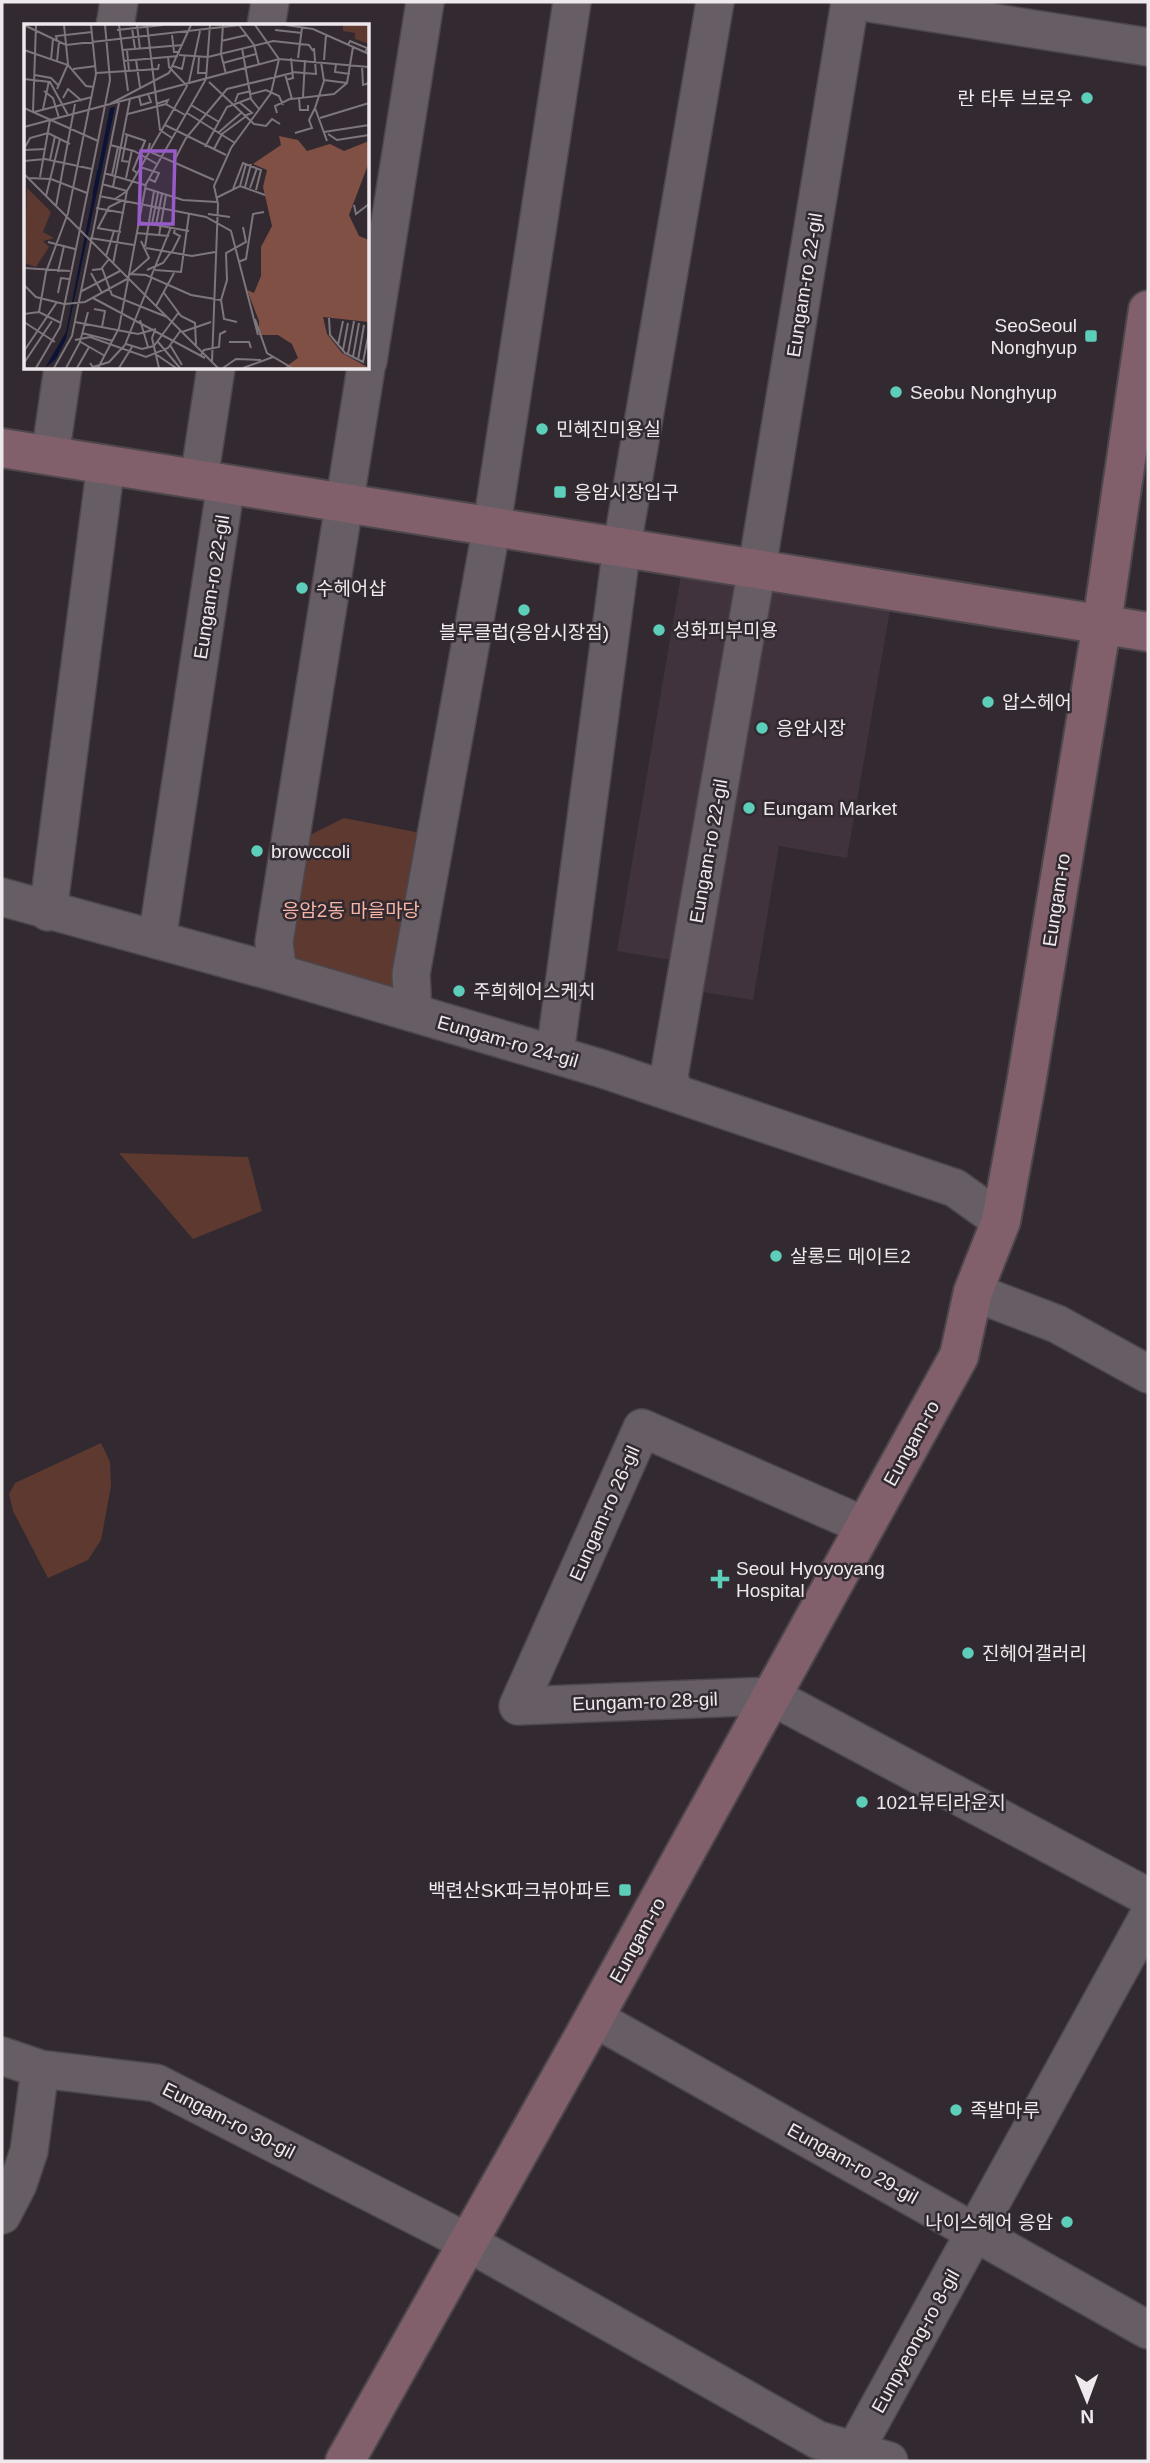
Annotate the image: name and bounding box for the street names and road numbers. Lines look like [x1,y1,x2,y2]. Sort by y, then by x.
street label: Eungam-ro 22-gil [783,211,826,359]
street label: Eungam-ro 22-gil [190,513,233,661]
street label: Eungam-ro 22-gil [685,777,731,925]
street label: Eungam-ro [1039,852,1074,948]
street label: Eungam-ro 24-gil [435,1011,581,1072]
street label: Eungam-ro [879,1397,943,1489]
street label: Eungam-ro 26-gil [565,1442,644,1584]
street label: Eungam-ro 28-gil [572,1688,718,1715]
street label: Eungam-ro [605,1894,669,1986]
street label: Eungam-ro 30-gil [159,2078,298,2163]
street label: Eungam-ro 29-gil [784,2119,922,2208]
street label: Eunpyeong-ro 8-gil [867,2266,964,2417]

